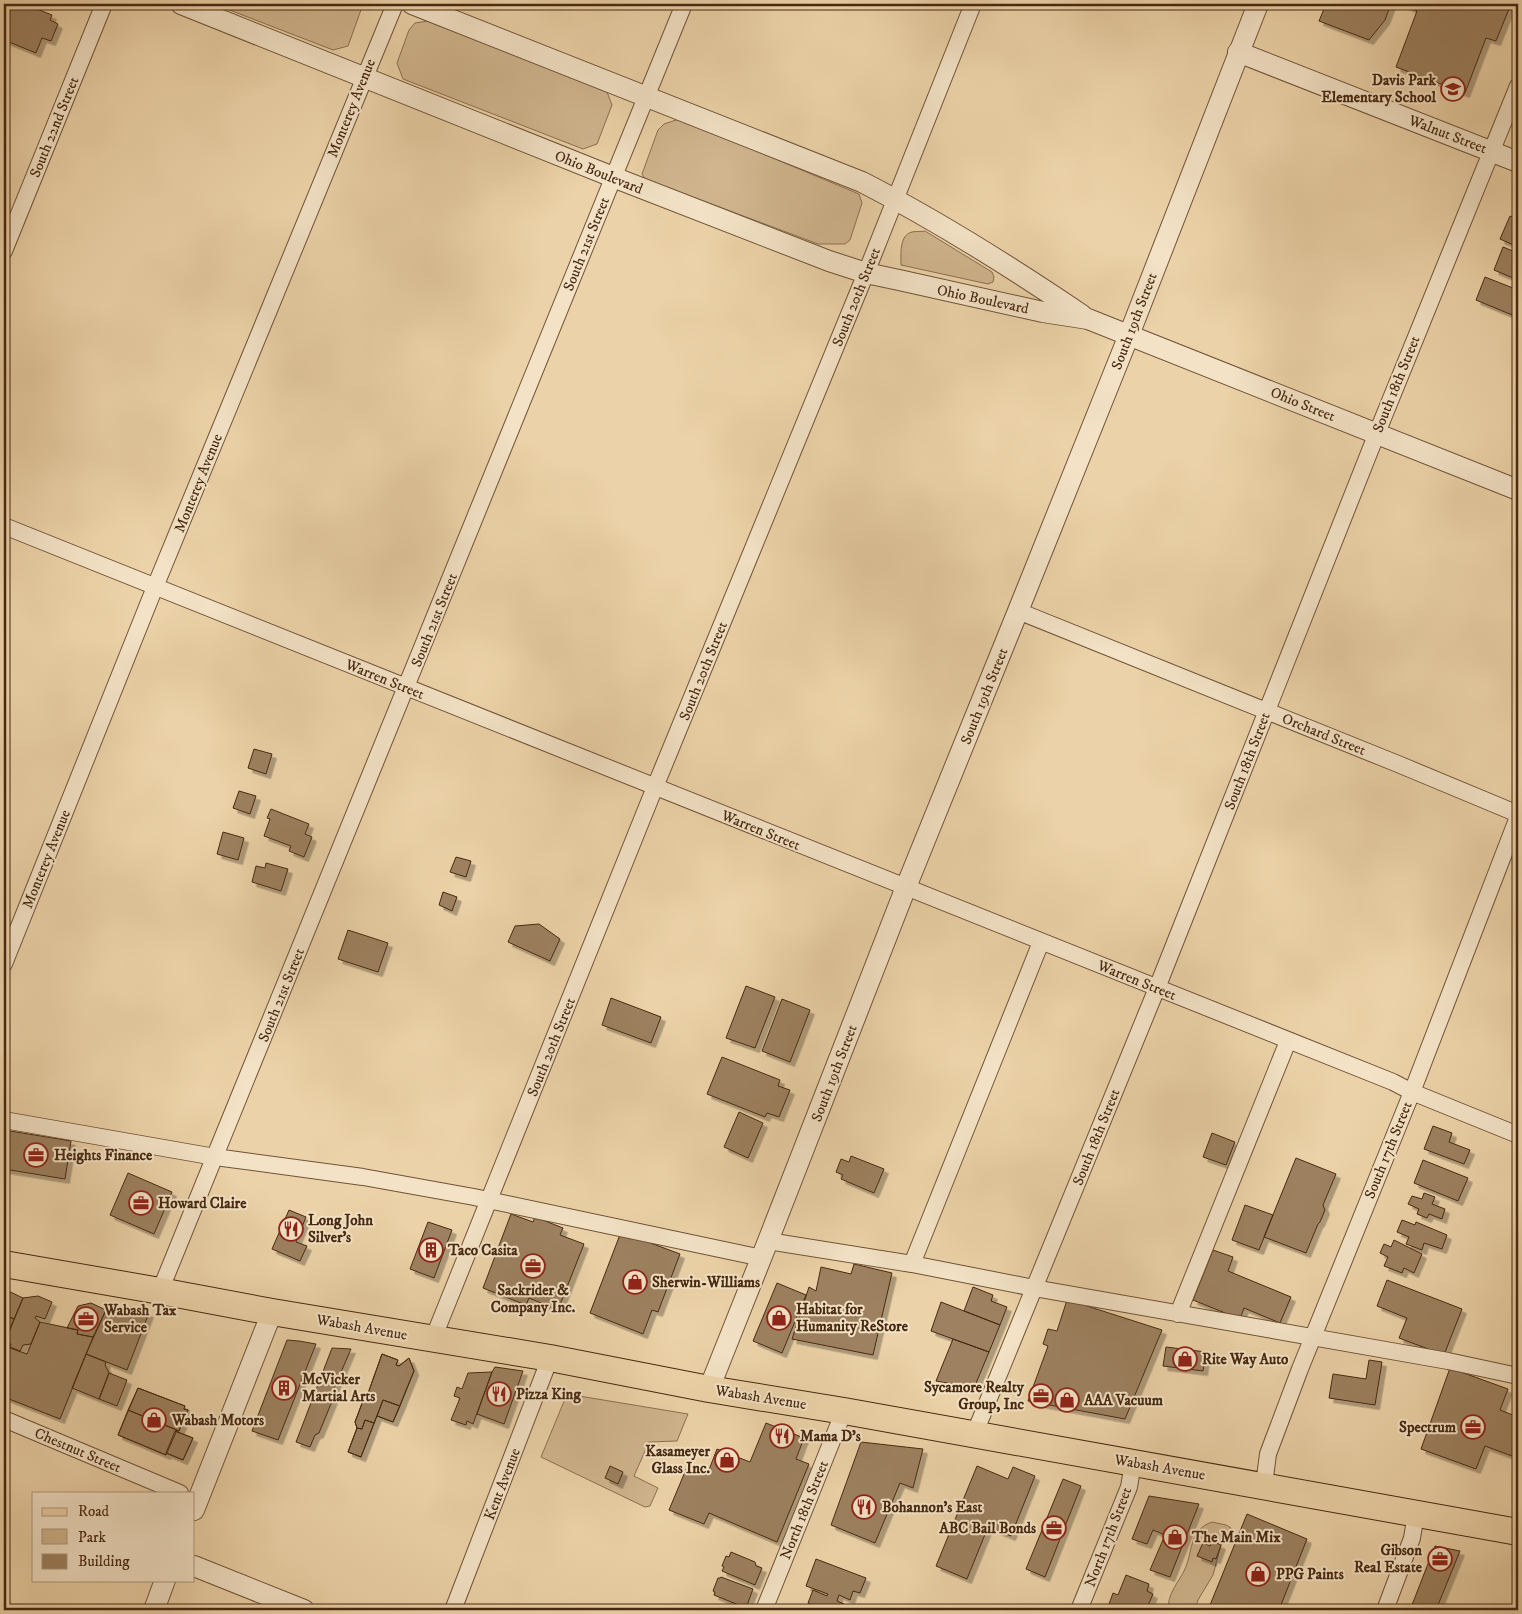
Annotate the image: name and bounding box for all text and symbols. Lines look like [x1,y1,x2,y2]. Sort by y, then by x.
street label: Monterey Avenue [323,56,380,160]
place label: Davis Park Elementary School [1321,71,1437,107]
street label: South 22nd Street [26,74,83,180]
school or university icon: Davis Park Elementary School [1440,76,1466,102]
street label: Walnut Street [1405,111,1490,158]
street label: Ohio Boulevard [552,146,646,199]
street label: South 21st Street [559,194,614,294]
street label: South 20th Street [828,245,885,349]
street label: South 19th Street [1107,270,1162,372]
street label: Ohio Boulevard [935,280,1031,319]
street label: South 18th Street [1368,333,1425,435]
street label: Ohio Street [1268,383,1338,426]
street label: Monterey Avenue [170,431,227,535]
street label: South 21st Street [407,570,462,670]
street label: South 20th Street [675,619,732,723]
street label: South 19th Street [956,645,1013,747]
street label: Warren Street [342,655,427,704]
street label: Orchard Street [1279,709,1369,760]
street label: South 18th Street [1220,710,1275,813]
street label: Warren Street [718,806,803,855]
street label: Monterey Avenue [18,807,75,911]
street label: South 21st Street [254,945,309,1045]
street label: Warren Street [1094,956,1179,1005]
street label: South 20th Street [523,995,580,1099]
street label: South 19th Street [807,1022,862,1124]
street label: South 18th Street [1068,1086,1125,1188]
street label: South 17th Street [1360,1099,1417,1202]
office icon: Heights Finance [23,1142,49,1168]
place label: Heights Finance [54,1146,153,1165]
office icon: Howard Claire [128,1190,154,1216]
place label: Howard Claire [158,1194,247,1213]
place label: Long John Silver's [308,1211,373,1247]
restaurant icon: Long John Silver's [278,1216,304,1242]
building icon: Taco Casita [418,1237,444,1263]
place label: Taco Casita [447,1241,518,1260]
office icon: Sackrider & Company Inc. [520,1253,546,1279]
shop icon: Sherwin-Williams [622,1269,648,1295]
place label: Sherwin-Williams [652,1273,760,1292]
place label: Sackrider & Company Inc. [491,1281,576,1317]
place label: Habitat for Humanity ReStore [796,1300,909,1336]
place label: Wabash Tax Service [103,1301,177,1337]
shop icon: Habitat for Humanity ReStore [766,1305,792,1331]
office icon: Wabash Tax Service [73,1306,99,1332]
street label: Wabash Avenue [314,1310,409,1345]
shop icon: Rite Way Auto [1172,1346,1198,1372]
place label: Rite Way Auto [1202,1350,1289,1369]
place label: McVicker Martial Arts [302,1370,375,1406]
building icon: McVicker Martial Arts [271,1375,297,1401]
place label: Sycamore Realty Group, Inc [924,1378,1025,1414]
restaurant icon: Pizza King [486,1381,512,1407]
street label: Wabash Avenue [713,1381,808,1414]
office icon: Sycamore Realty Group, Inc [1028,1383,1054,1409]
place label: Pizza King [516,1385,581,1404]
shop icon: AAA Vacuum [1054,1387,1080,1413]
place label: AAA Vacuum [1083,1391,1164,1410]
shop icon: Wabash Motors [141,1407,167,1433]
place label: Wabash Motors [171,1411,264,1430]
office icon: Spectrum [1460,1414,1486,1440]
place label: Spectrum [1399,1418,1457,1437]
restaurant icon: Mama D's [769,1423,795,1449]
street label: Chestnut Street [32,1424,124,1477]
place label: Mama D's [800,1427,861,1446]
place label: Kasameyer Glass Inc. [645,1442,710,1478]
street label: Kent Avenue [480,1445,525,1523]
shop icon: Kasameyer Glass Inc. [714,1447,740,1473]
street label: Wabash Avenue [1112,1450,1207,1485]
street label: North 18th Street [776,1458,833,1562]
street label: North 17th Street [1081,1484,1136,1590]
legend [32,1492,195,1582]
restaurant icon: Bohannon's East [851,1494,877,1520]
place label: Bohannon's East [882,1498,982,1517]
text: Road [78,1502,110,1521]
office icon: ABC Bail Bonds [1041,1515,1067,1541]
place label: ABC Bail Bonds [938,1519,1036,1538]
shop icon: The Main Mix [1162,1524,1188,1550]
text: Park [78,1528,107,1547]
place label: The Main Mix [1191,1528,1281,1547]
place label: Gibson Real Estate [1354,1541,1423,1577]
office icon: Gibson Real Estate [1427,1546,1453,1572]
text: Building [78,1552,130,1571]
shop icon: PPG Paints [1245,1561,1271,1587]
place label: PPG Paints [1276,1565,1344,1584]

